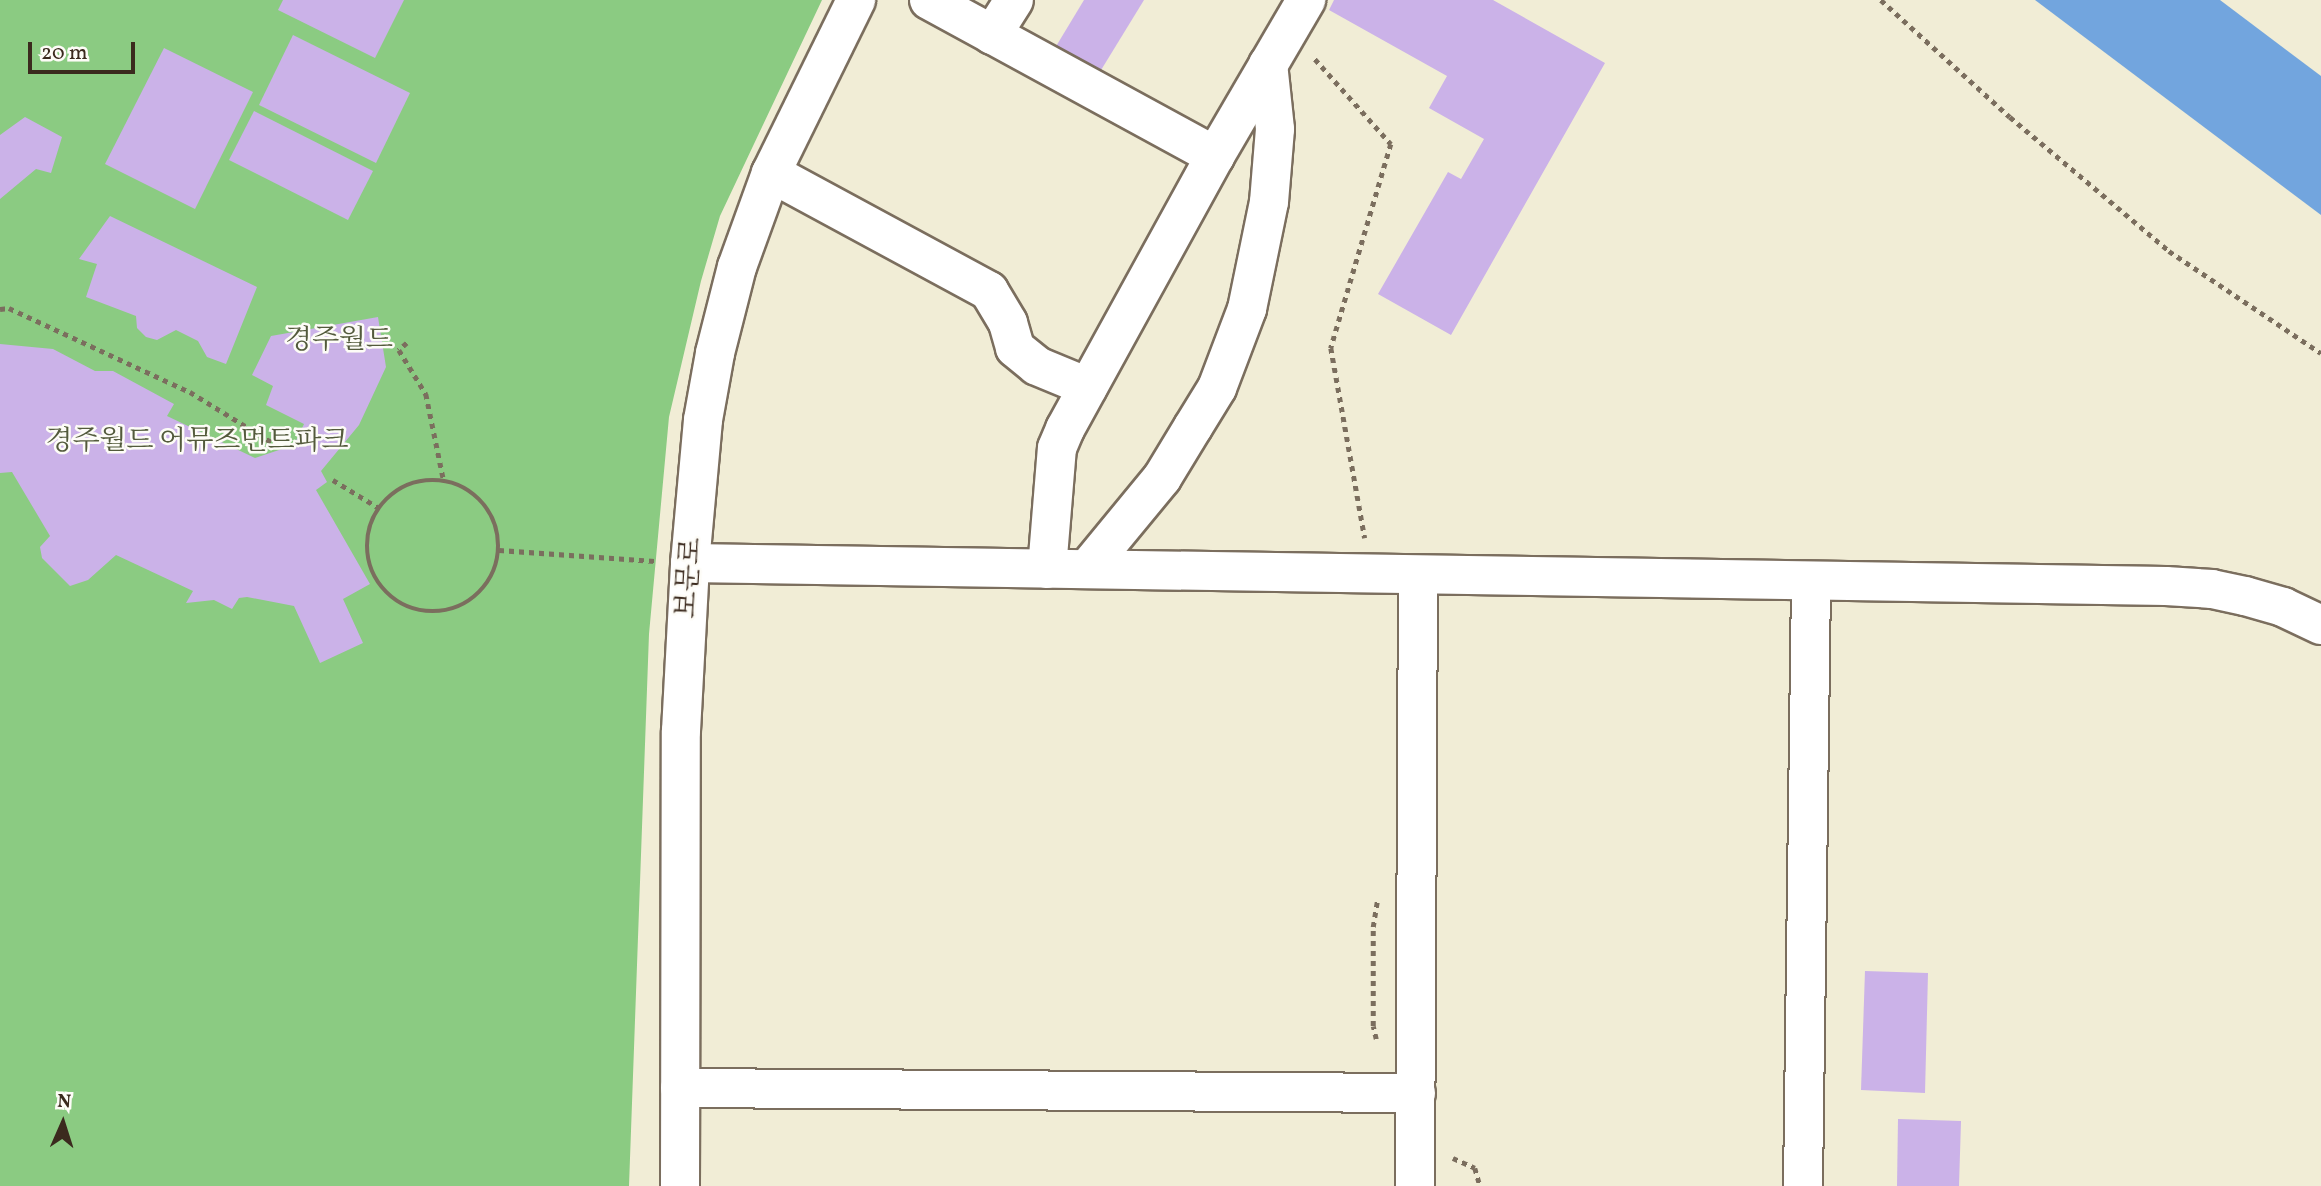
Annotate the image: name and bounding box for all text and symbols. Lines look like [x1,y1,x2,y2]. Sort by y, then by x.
scale bar [32,28,138,72]
text: 20 m [41,39,87,68]
park label: 경주월드 [285,324,393,358]
park label: 경주월드 어뮤즈먼트파크 [45,425,349,459]
street label: 보문로 [670,536,710,620]
north arrow [28,1088,98,1158]
text: N [57,1089,72,1115]

